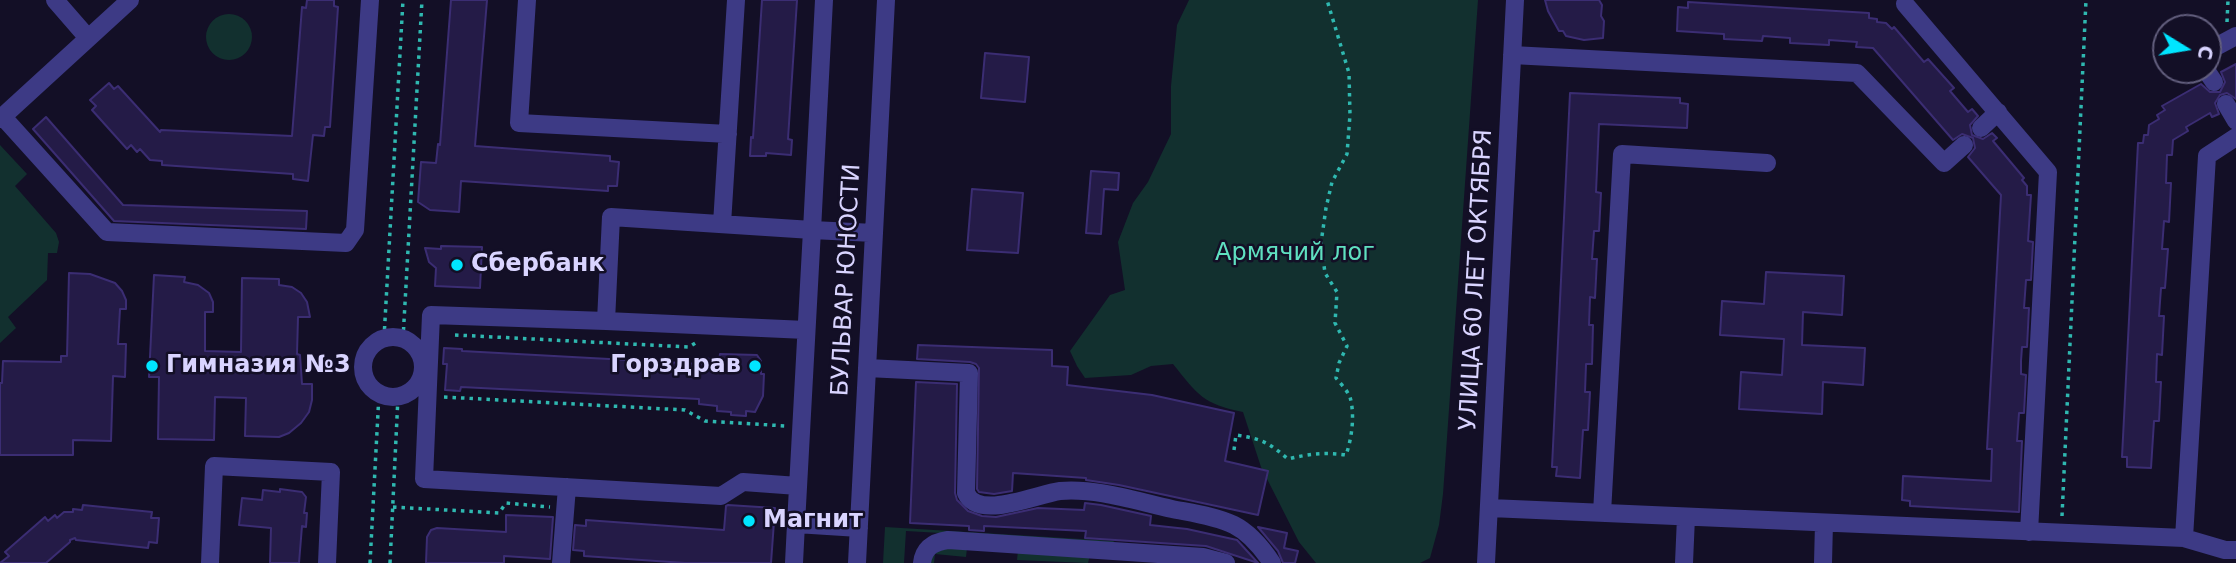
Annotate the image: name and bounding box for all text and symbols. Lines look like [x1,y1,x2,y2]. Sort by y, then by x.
north arrow [2152,14,2222,84]
text: С [2194,44,2218,62]
street label: УЛИЦА 60 ЛЕТ ОКТЯБРЯ [1455,129,1499,431]
street label: БУЛЬВАР ЮНОСТИ [827,163,867,397]
park label: Армячий лог [1215,240,1375,268]
place label: Сбербанк [471,251,605,279]
marker: Сбербанк [449,257,465,273]
place label: Гимназия №3 [166,352,351,380]
place label: Горздрав [610,352,741,380]
marker: Гимназия №3 [144,358,160,374]
marker: Горздрав [747,358,763,374]
place label: Магнит [763,507,863,535]
marker: Магнит [741,513,757,529]

